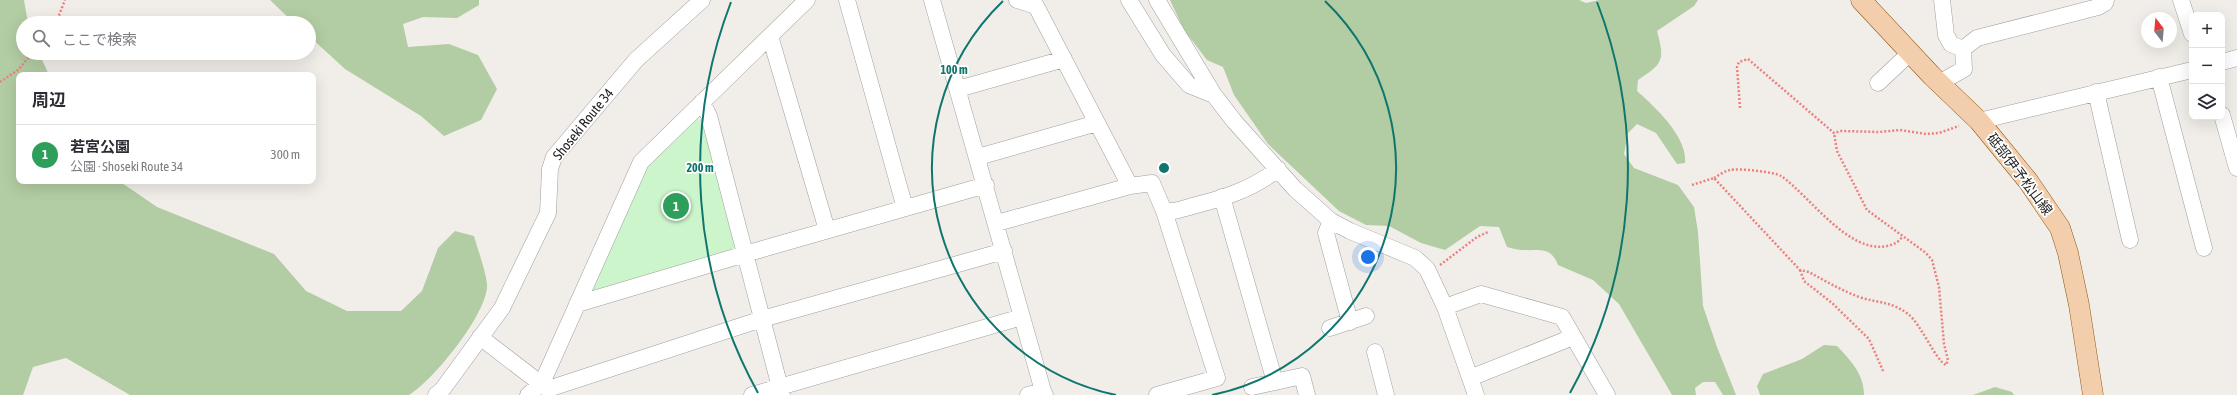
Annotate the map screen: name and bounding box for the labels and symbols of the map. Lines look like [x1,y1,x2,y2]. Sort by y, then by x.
north arrow [2141,12,2177,48]
text: 100 m [940,63,968,77]
street label: Shoseki Route 34 [549,85,617,163]
street label: 砥部伊予松山線 [1984,130,2056,218]
text: 200 m [686,161,714,175]
centre of rings [1157,161,1171,175]
pin: 1 [663,191,689,221]
your location [1358,247,1378,267]

